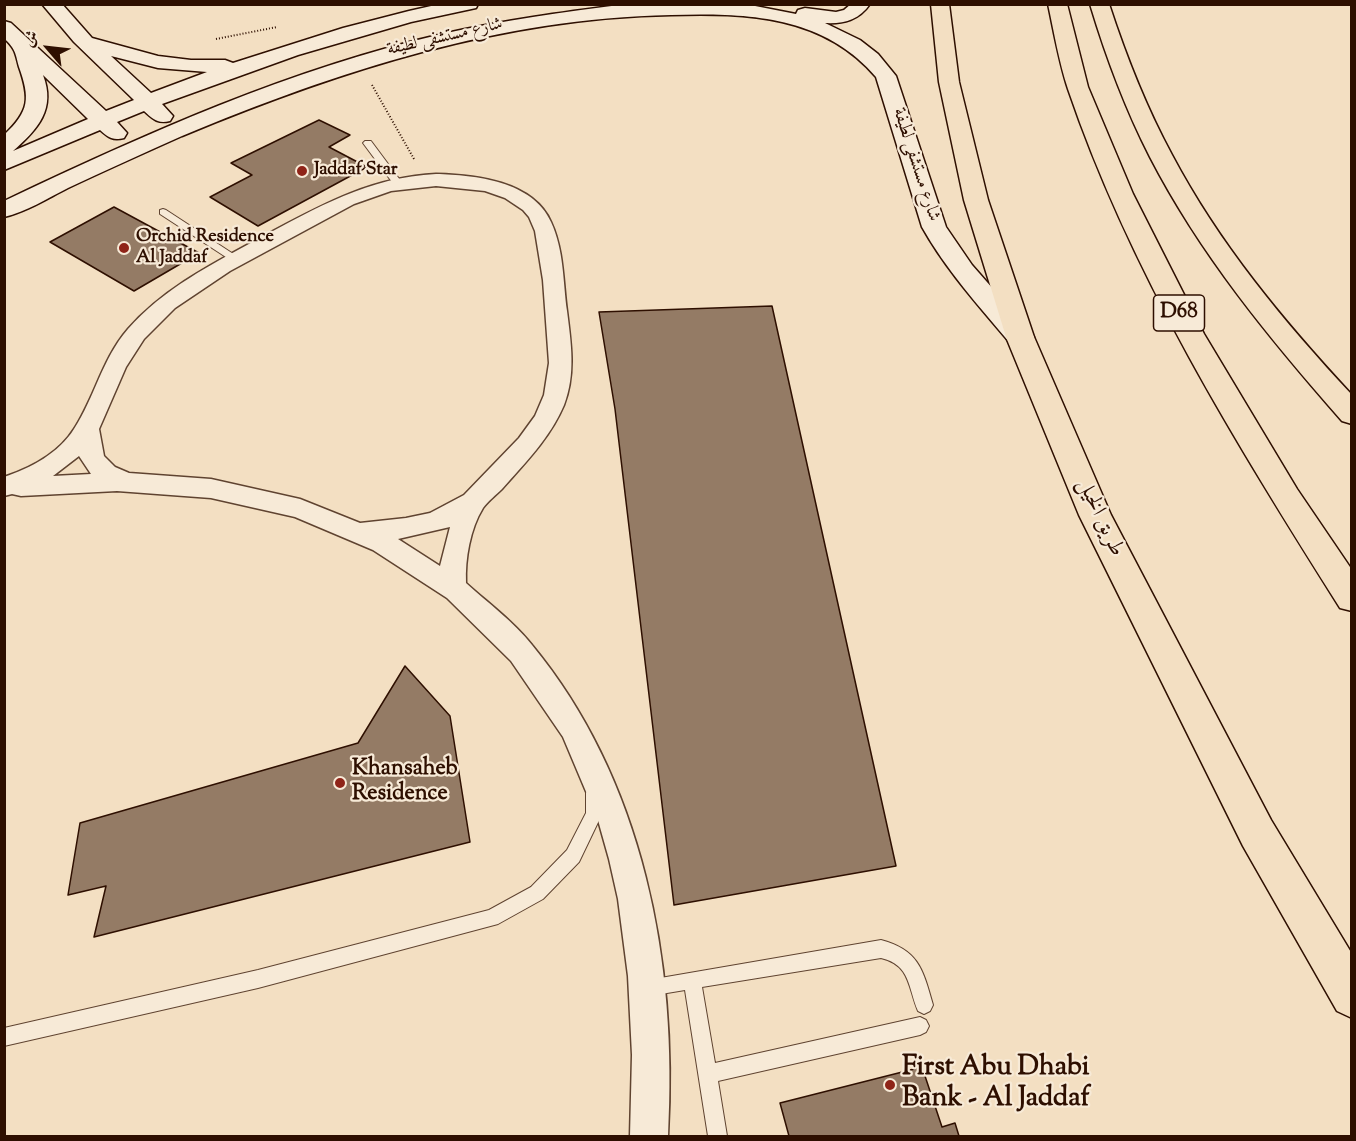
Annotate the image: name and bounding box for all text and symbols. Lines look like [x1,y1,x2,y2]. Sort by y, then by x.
street label: شارع مستشفى لطيفة [385,14,505,62]
north arrow [18,18,78,78]
text: ش [18,27,46,52]
street label: شارع مستشفى لطيفة [886,106,944,224]
place label: Jaddaf Star [314,160,397,182]
marker: Jaddaf Star [295,164,309,178]
place label: Orchid Residence Al Jaddaf [136,227,274,270]
marker: Orchid Residence Al Jaddaf [117,241,131,255]
road number: D68 [1154,295,1204,331]
street label: طريق الخيل [1069,475,1129,561]
place label: Khansaheb Residence [352,757,458,808]
marker: Khansaheb Residence [333,776,347,790]
place label: First Abu Dhabi Bank - Al Jaddaf [902,1053,1090,1116]
marker: First Abu Dhabi Bank - Al Jaddaf [883,1078,897,1092]

